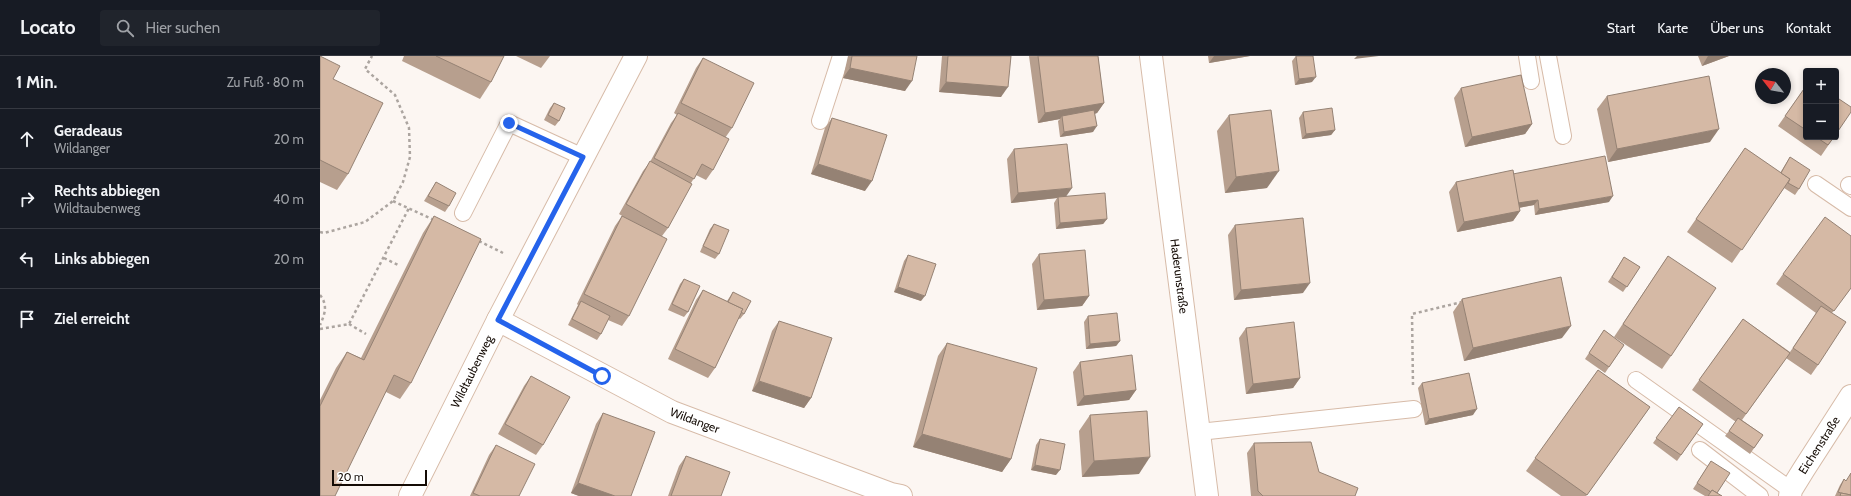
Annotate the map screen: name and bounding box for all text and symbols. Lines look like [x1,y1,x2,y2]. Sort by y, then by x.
search box [100,10,380,46]
text: Locato [20,16,76,39]
icon: search [114,17,136,39]
text: Hier suchen [146,19,220,37]
text: Start [1607,19,1635,37]
text: Karte [1657,19,1688,37]
text: Über uns [1710,19,1764,37]
text: Kontakt [1786,19,1831,37]
north arrow [1755,68,1791,104]
map controls [1803,68,1839,140]
button: + [1803,68,1839,104]
text: 1 Min. [16,72,57,92]
text: Zu Fuß · 80 m [227,74,304,90]
button: − [1803,104,1839,140]
route end [500,114,518,132]
text: Geradeaus [54,122,122,140]
icon: ahead [16,128,38,150]
text: 20 m [274,131,304,147]
text: Wildanger [54,140,110,156]
text: Rechts abbiegen [54,182,160,200]
icon: right [16,188,38,210]
text: 40 m [273,191,304,207]
text: Wildtaubenweg [54,200,140,216]
street label: Haderunstraße [1167,238,1192,314]
icon: left [16,248,38,270]
text: Links abbiegen [54,250,150,268]
text: 20 m [274,251,304,267]
icon: arrive [16,308,38,330]
text: Ziel erreicht [54,310,130,328]
street label: Wildtaubenweg [447,332,497,410]
route start [593,367,611,385]
street label: Wildanger [668,404,722,436]
street label: Eichenstraße [1795,413,1843,477]
scale bar [332,468,427,487]
text: 20 m [338,470,364,484]

